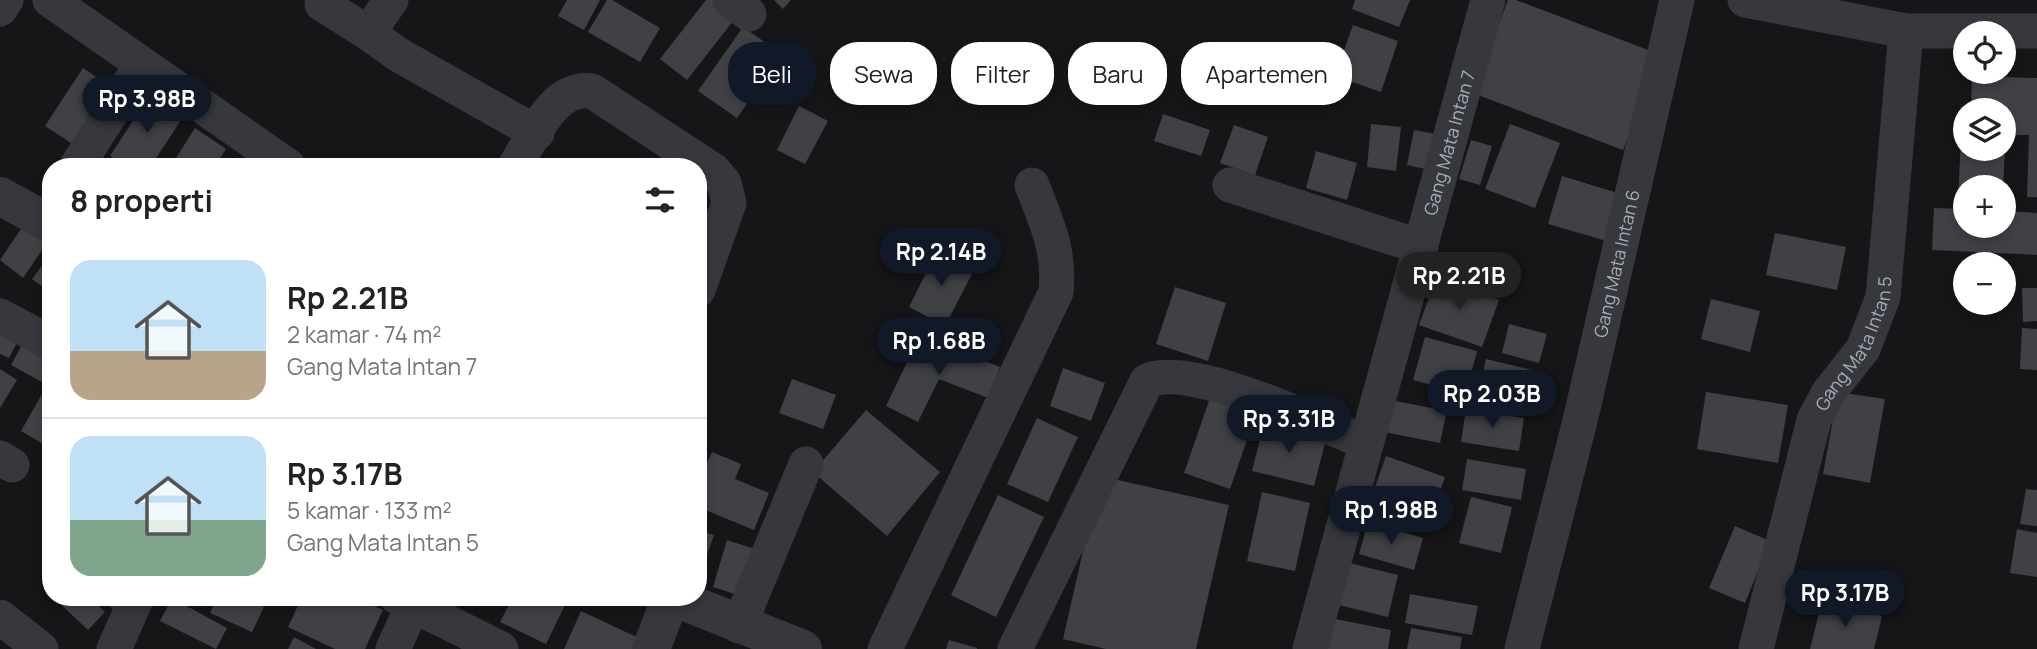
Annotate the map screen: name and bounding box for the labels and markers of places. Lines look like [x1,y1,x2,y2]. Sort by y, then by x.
pin: Rp 3.98B [75,76,219,135]
pin: Rp 2.14B [869,229,1013,288]
pin: Rp 2.21B [1387,252,1531,312]
pin: Rp 1.68B [867,318,1011,377]
pin: Rp 2.03B [1420,370,1564,430]
pin: Rp 3.31B [1217,396,1361,455]
pin: Rp 1.98B [1319,486,1463,546]
pin: Rp 3.17B [1773,570,1917,629]

